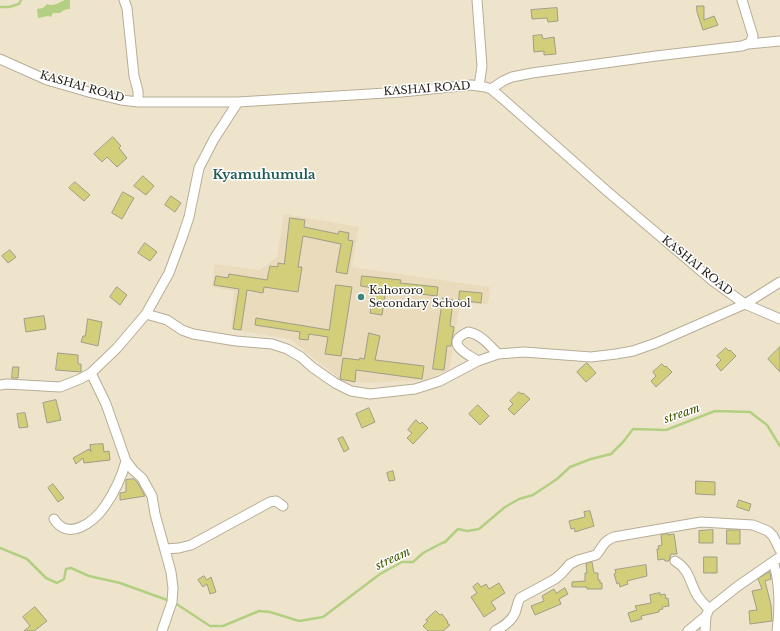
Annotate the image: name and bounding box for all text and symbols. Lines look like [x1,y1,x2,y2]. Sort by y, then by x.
street label: KASHAI ROAD [38,69,126,105]
street label: KASHAI ROAD [383,79,471,99]
district label: Kyamuhumula [212,167,316,183]
street label: KASHAI ROAD [659,233,735,299]
place label: Kahororo Secondary School [369,284,471,310]
marker: Kahororo Secondary School [356,292,366,302]
water label: stream [662,401,702,427]
water label: stream [373,545,413,573]

